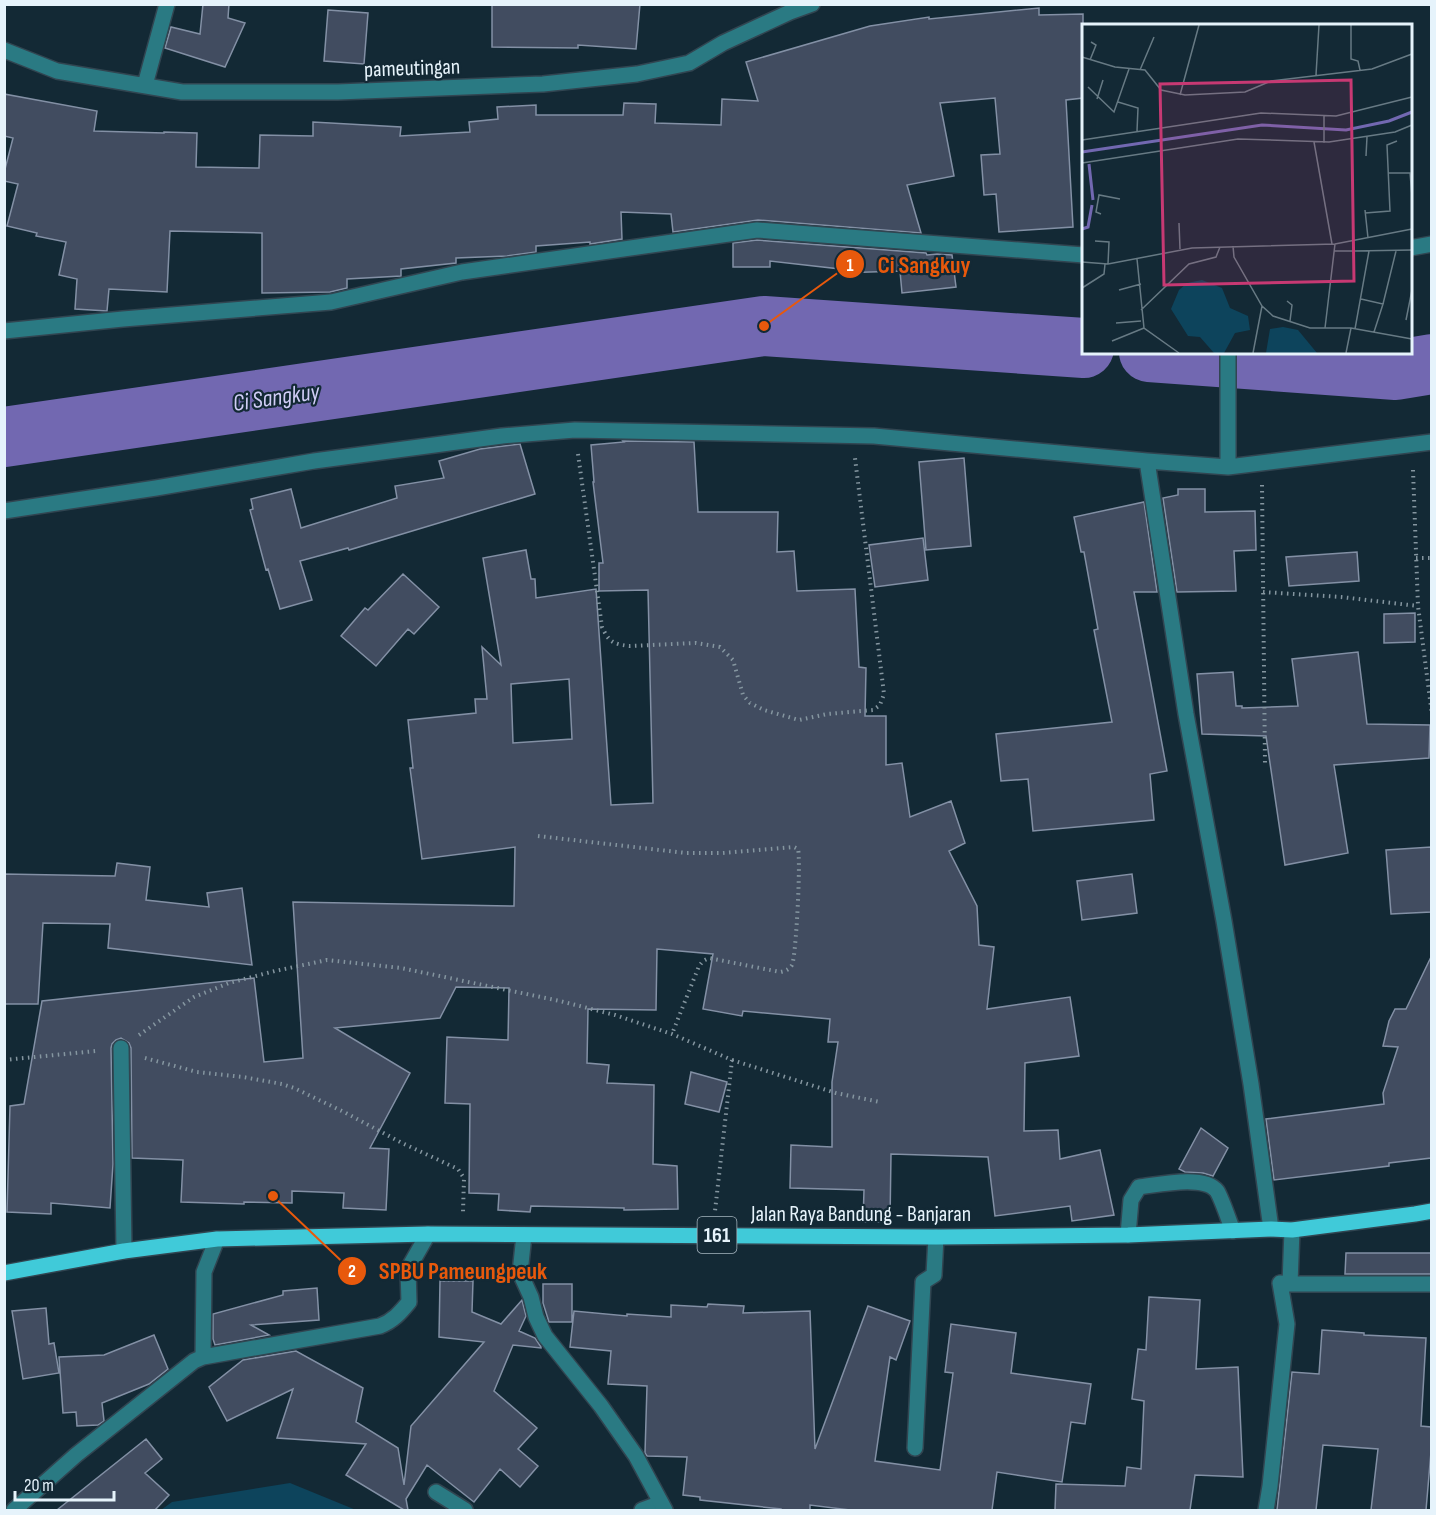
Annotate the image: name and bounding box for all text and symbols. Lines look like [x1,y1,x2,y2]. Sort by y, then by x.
inset map [1082,24,1412,354]
street label: pameutingan [363,53,461,84]
callout: Ci Sangkuy [835,243,982,285]
text: Ci Sangkuy [878,251,970,280]
text: 1 [846,255,854,276]
water label: Ci Sangkuy [231,377,322,418]
street label: Jalan Raya Bandung - Banjaran [750,1201,971,1228]
road number: 161 [698,1217,736,1253]
callout: SPBU Pameungpeuk [337,1250,559,1292]
text: SPBU Pameungpeuk [379,1257,547,1286]
text: 2 [348,1261,356,1282]
scale bar [15,1464,114,1502]
text: 20 m [24,1475,54,1496]

